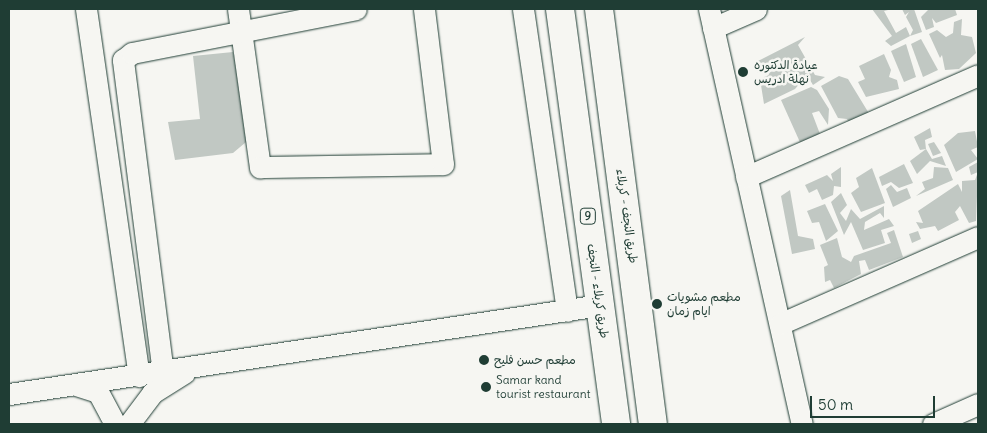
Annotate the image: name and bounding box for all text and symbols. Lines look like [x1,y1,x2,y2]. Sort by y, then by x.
place label: عيادة الدكتوره نهلة ادريس [754,58,818,86]
marker: عيادة الدكتوره نهلة ادريس [736,65,750,79]
street label: طريق النجف - کربلاء [613,168,641,264]
road number: 9 [579,208,597,225]
street label: طريق کربلاء - النجف [584,243,612,339]
place label: مطعم مشويات ايام زمان [667,290,741,318]
marker: مطعم مشويات ايام زمان [651,298,663,310]
place label: مطعم حسن فليح [494,353,576,367]
marker: مطعم حسن فليح [478,354,490,366]
place label: Samar kand tourist restaurant [496,373,591,401]
marker: Samar kand tourist restaurant [480,381,492,393]
scale bar [812,386,937,418]
text: 50 m [818,395,853,414]

